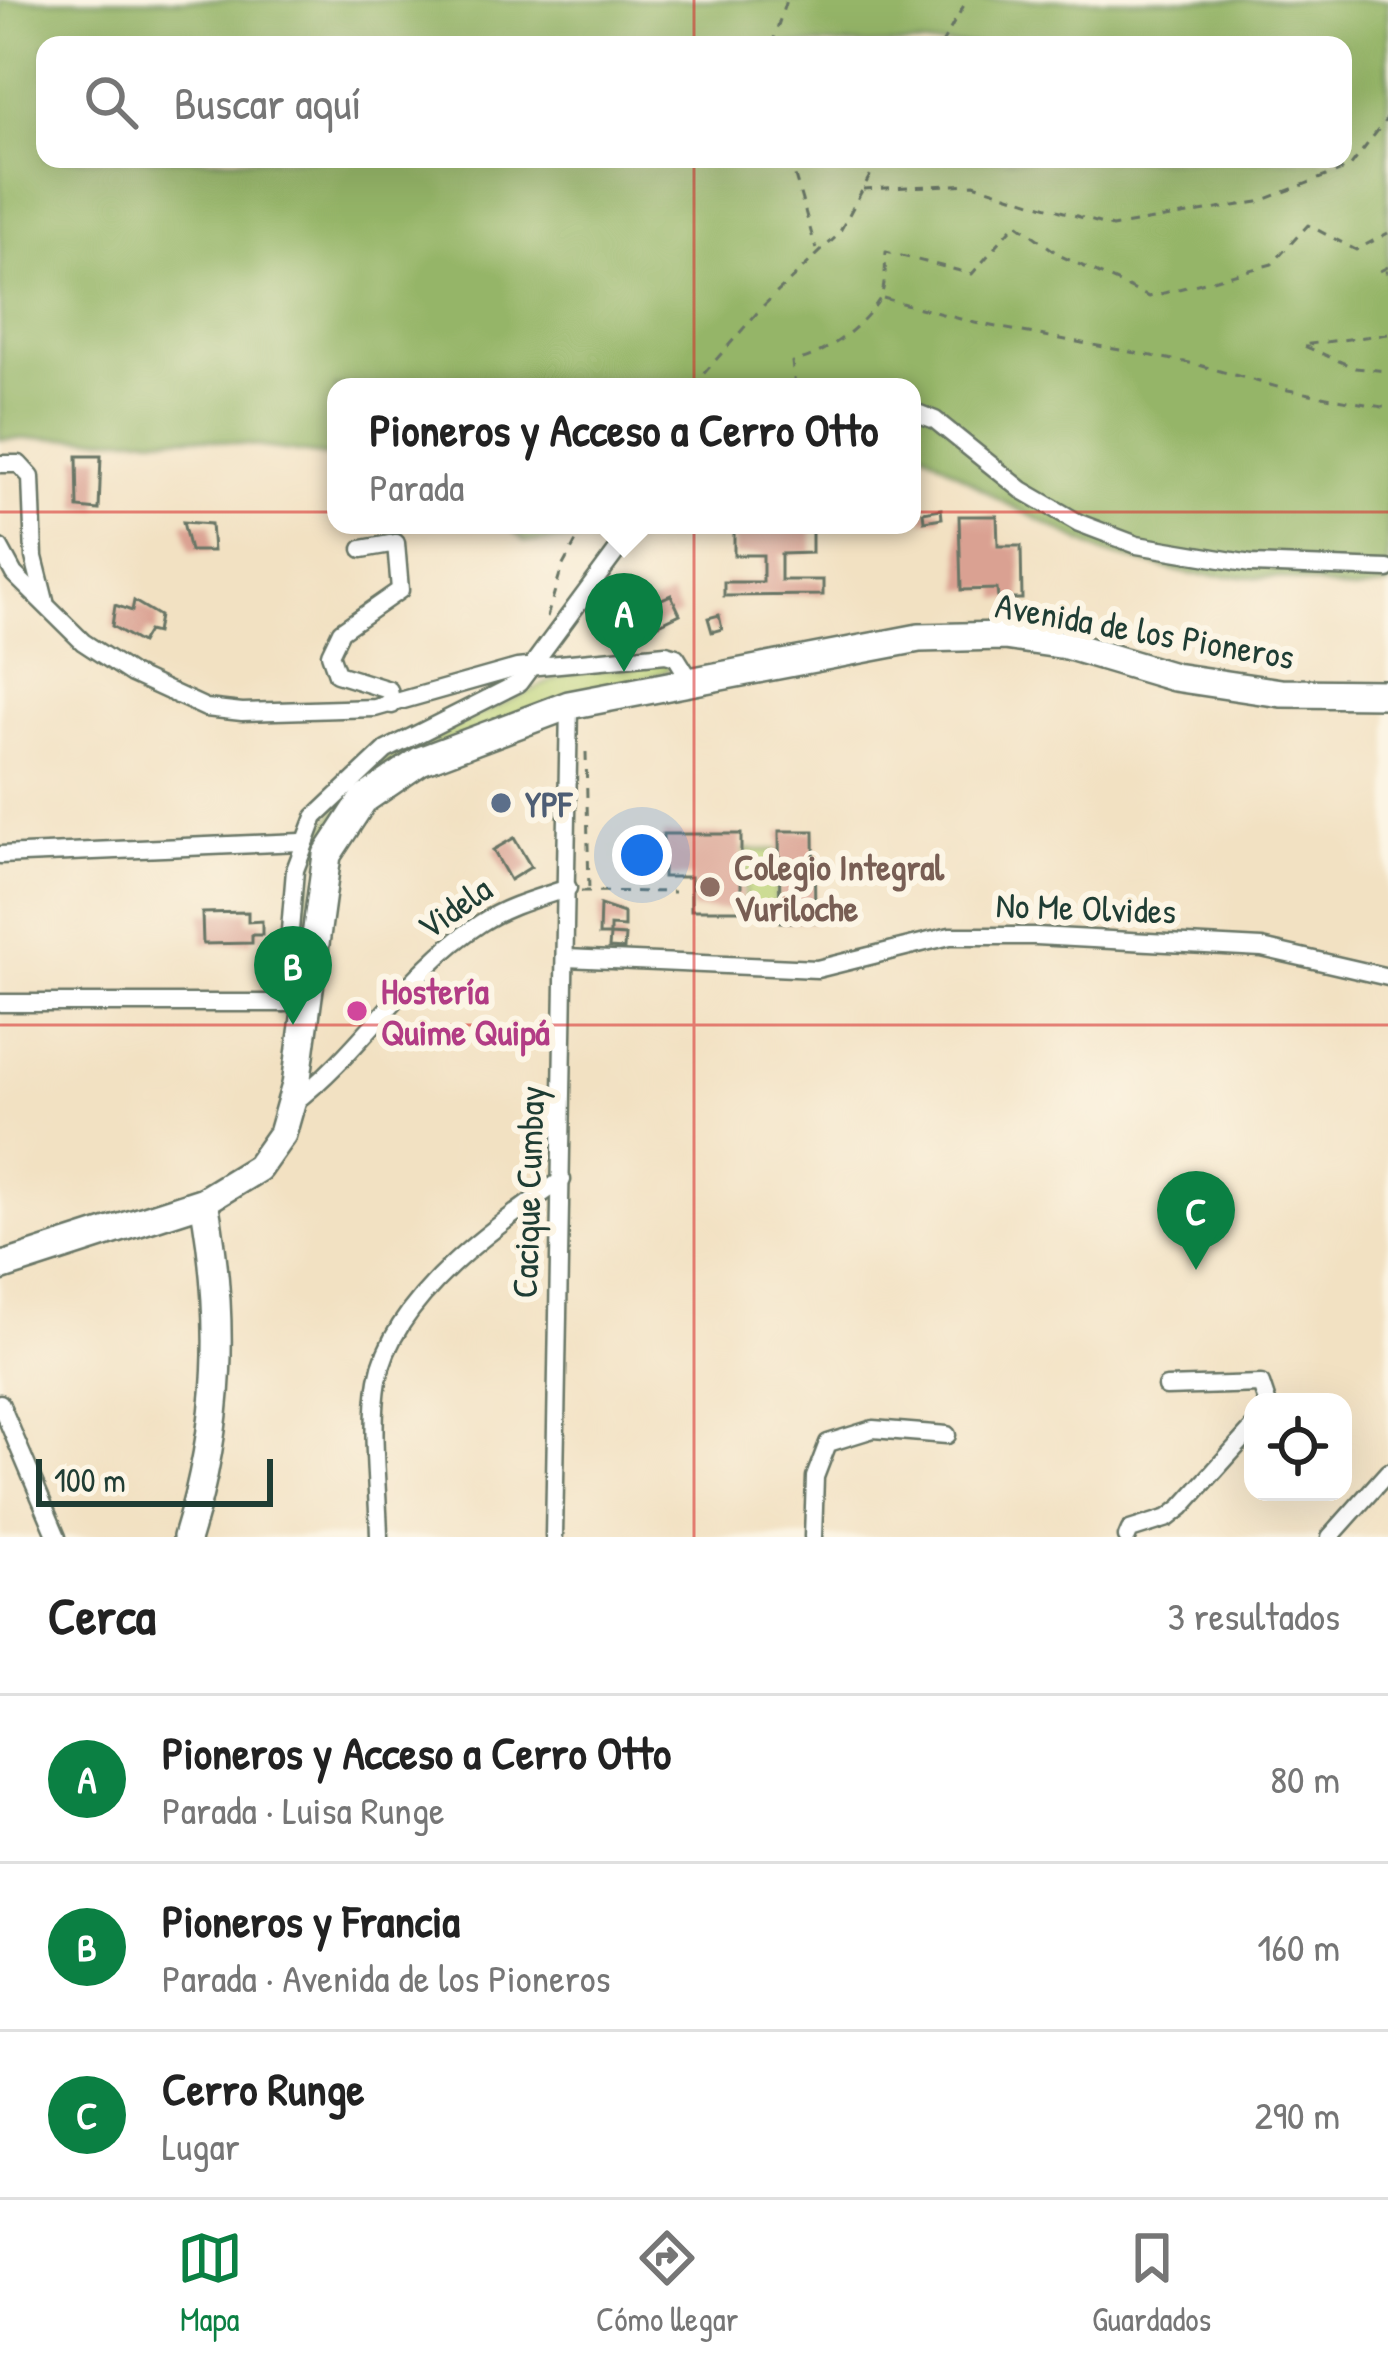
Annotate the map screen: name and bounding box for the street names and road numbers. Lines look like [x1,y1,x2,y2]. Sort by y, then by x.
street label: Avenida de los Pioneros [992,580,1298,680]
street label: Videla [407,864,501,950]
street label: No Me Olvides [995,879,1177,935]
street label: Cacique Cumbay [499,1085,555,1299]

